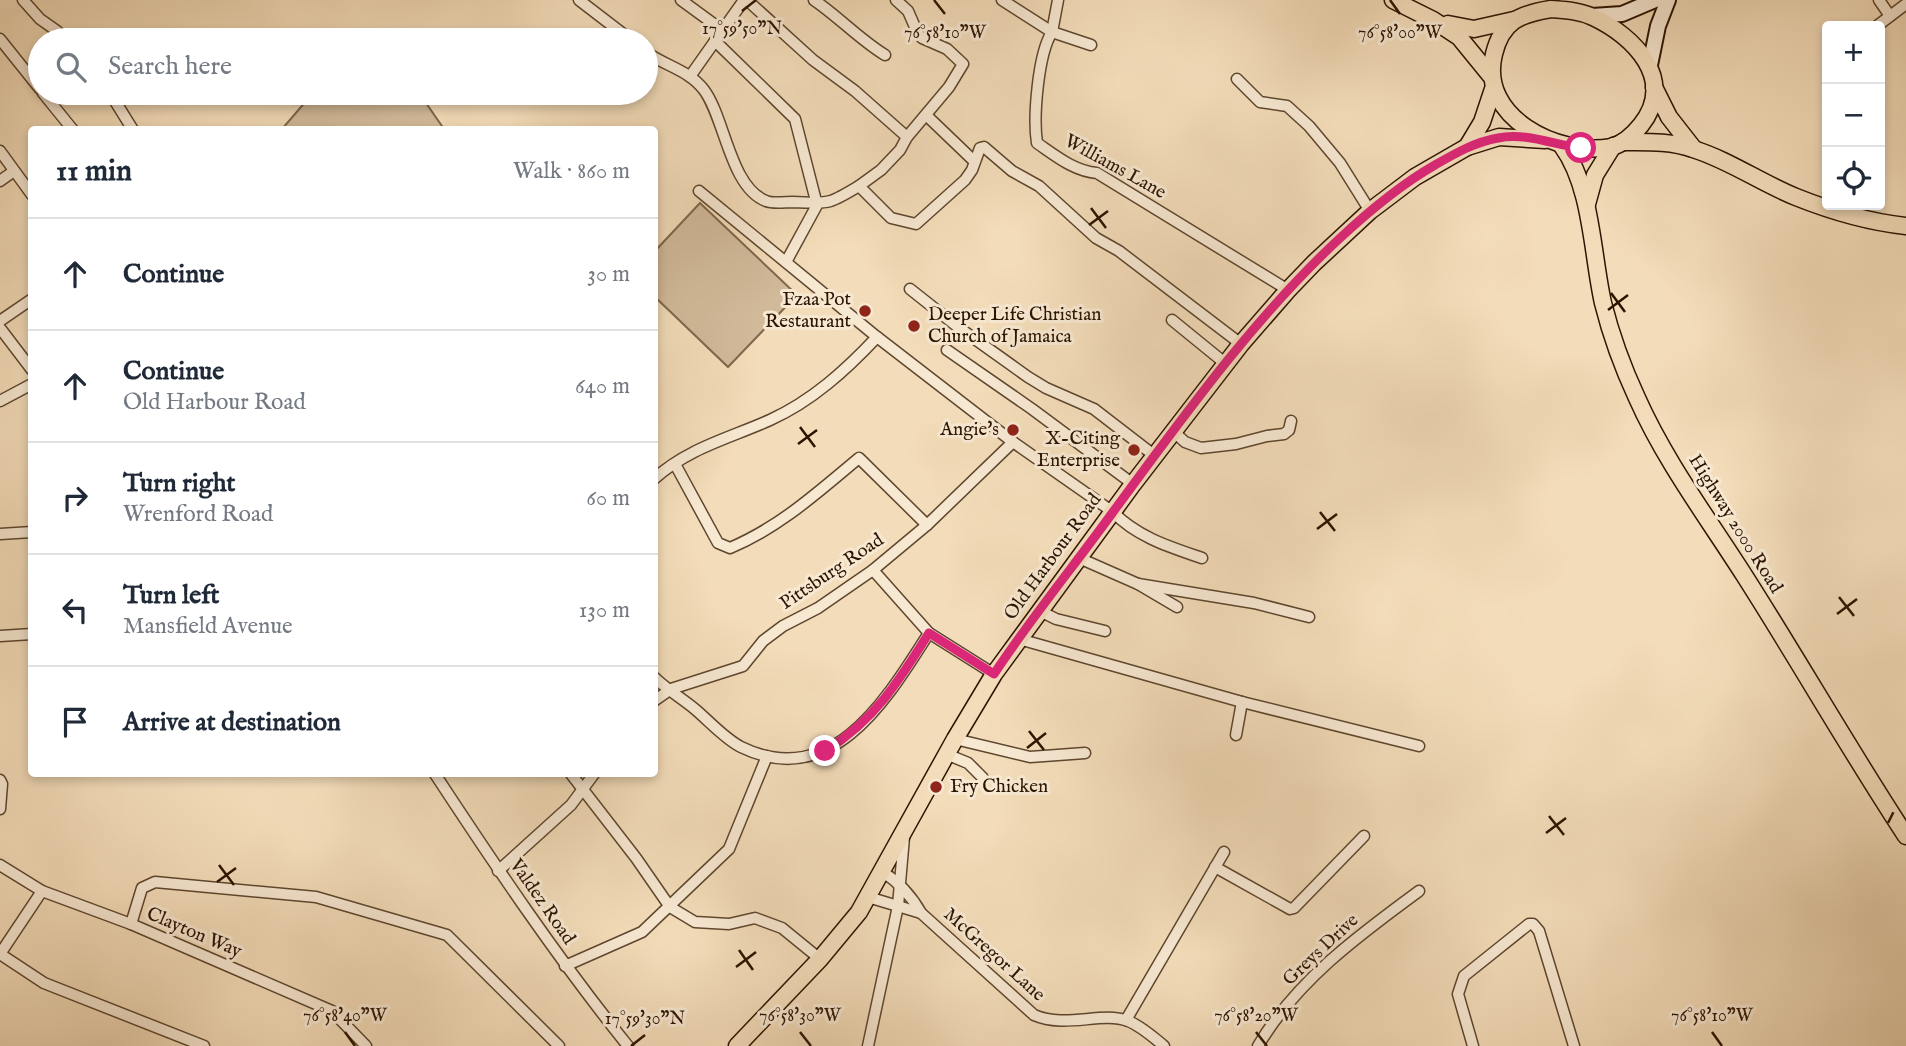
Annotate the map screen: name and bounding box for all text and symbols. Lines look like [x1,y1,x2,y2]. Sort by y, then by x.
text: 17°59'50"N [702,18,782,41]
map controls [1822,21,1885,210]
button: + [1822,21,1885,84]
text: 76°58'10"W [904,22,987,45]
text: 76°58'00"W [1358,22,1443,45]
search box [28,28,658,105]
icon: search [52,48,90,86]
text: Search here [108,50,232,83]
button: − [1822,84,1885,147]
street label: Williams Lane [1060,129,1170,205]
route start [1565,132,1596,163]
button: locate [1822,147,1885,210]
text: 11 min [56,153,132,191]
text: Walk · 860 m [513,157,630,186]
icon: ahead [56,255,94,293]
text: Continue [123,258,224,291]
text: 30 m [587,260,630,289]
place label: Fzaa Pot Restaurant [765,288,851,334]
marker: Fzaa Pot Restaurant [857,303,873,319]
place label: Deeper Life Christian Church of Jamaica [928,303,1102,349]
marker: Deeper Life Christian Church of Jamaica [906,318,922,334]
text: Continue [123,355,224,388]
icon: ahead [56,367,94,405]
text: 640 m [575,372,630,401]
text: Old Harbour Road [123,388,306,417]
place label: Angie's [939,418,999,442]
marker: Angie's [1005,422,1021,438]
place label: X-Citing Enterprise [1037,427,1121,473]
marker: X-Citing Enterprise [1126,442,1142,458]
street label: Highway 2000 Road [1683,450,1788,599]
text: Turn right [123,467,236,500]
icon: right [56,479,94,517]
text: 60 m [586,484,630,513]
street label: Old Harbour Road [999,488,1108,625]
text: Wrenford Road [123,500,273,529]
street label: Pittsburg Road [776,528,889,616]
text: Turn left [123,579,220,612]
icon: left [56,591,94,629]
text: 130 m [579,596,630,625]
text: Mansfield Avenue [123,612,293,641]
icon: arrive [56,703,94,741]
text: Arrive at destination [123,706,341,739]
route end [809,735,840,766]
place label: Fry Chicken [950,775,1048,799]
marker: Fry Chicken [928,779,944,795]
street label: Valdez Road [503,854,581,950]
street label: Clayton Way [143,902,246,964]
street label: McGregor Lane [938,903,1050,1007]
street label: Greys Drive [1278,909,1364,991]
text: 76°58'40"W [303,1005,388,1028]
text: 76°58'30"W [759,1005,842,1028]
text: 76°58'20"W [1214,1005,1299,1028]
text: 76°58'10"W [1671,1005,1754,1028]
text: 17°59'30"N [605,1008,686,1031]

